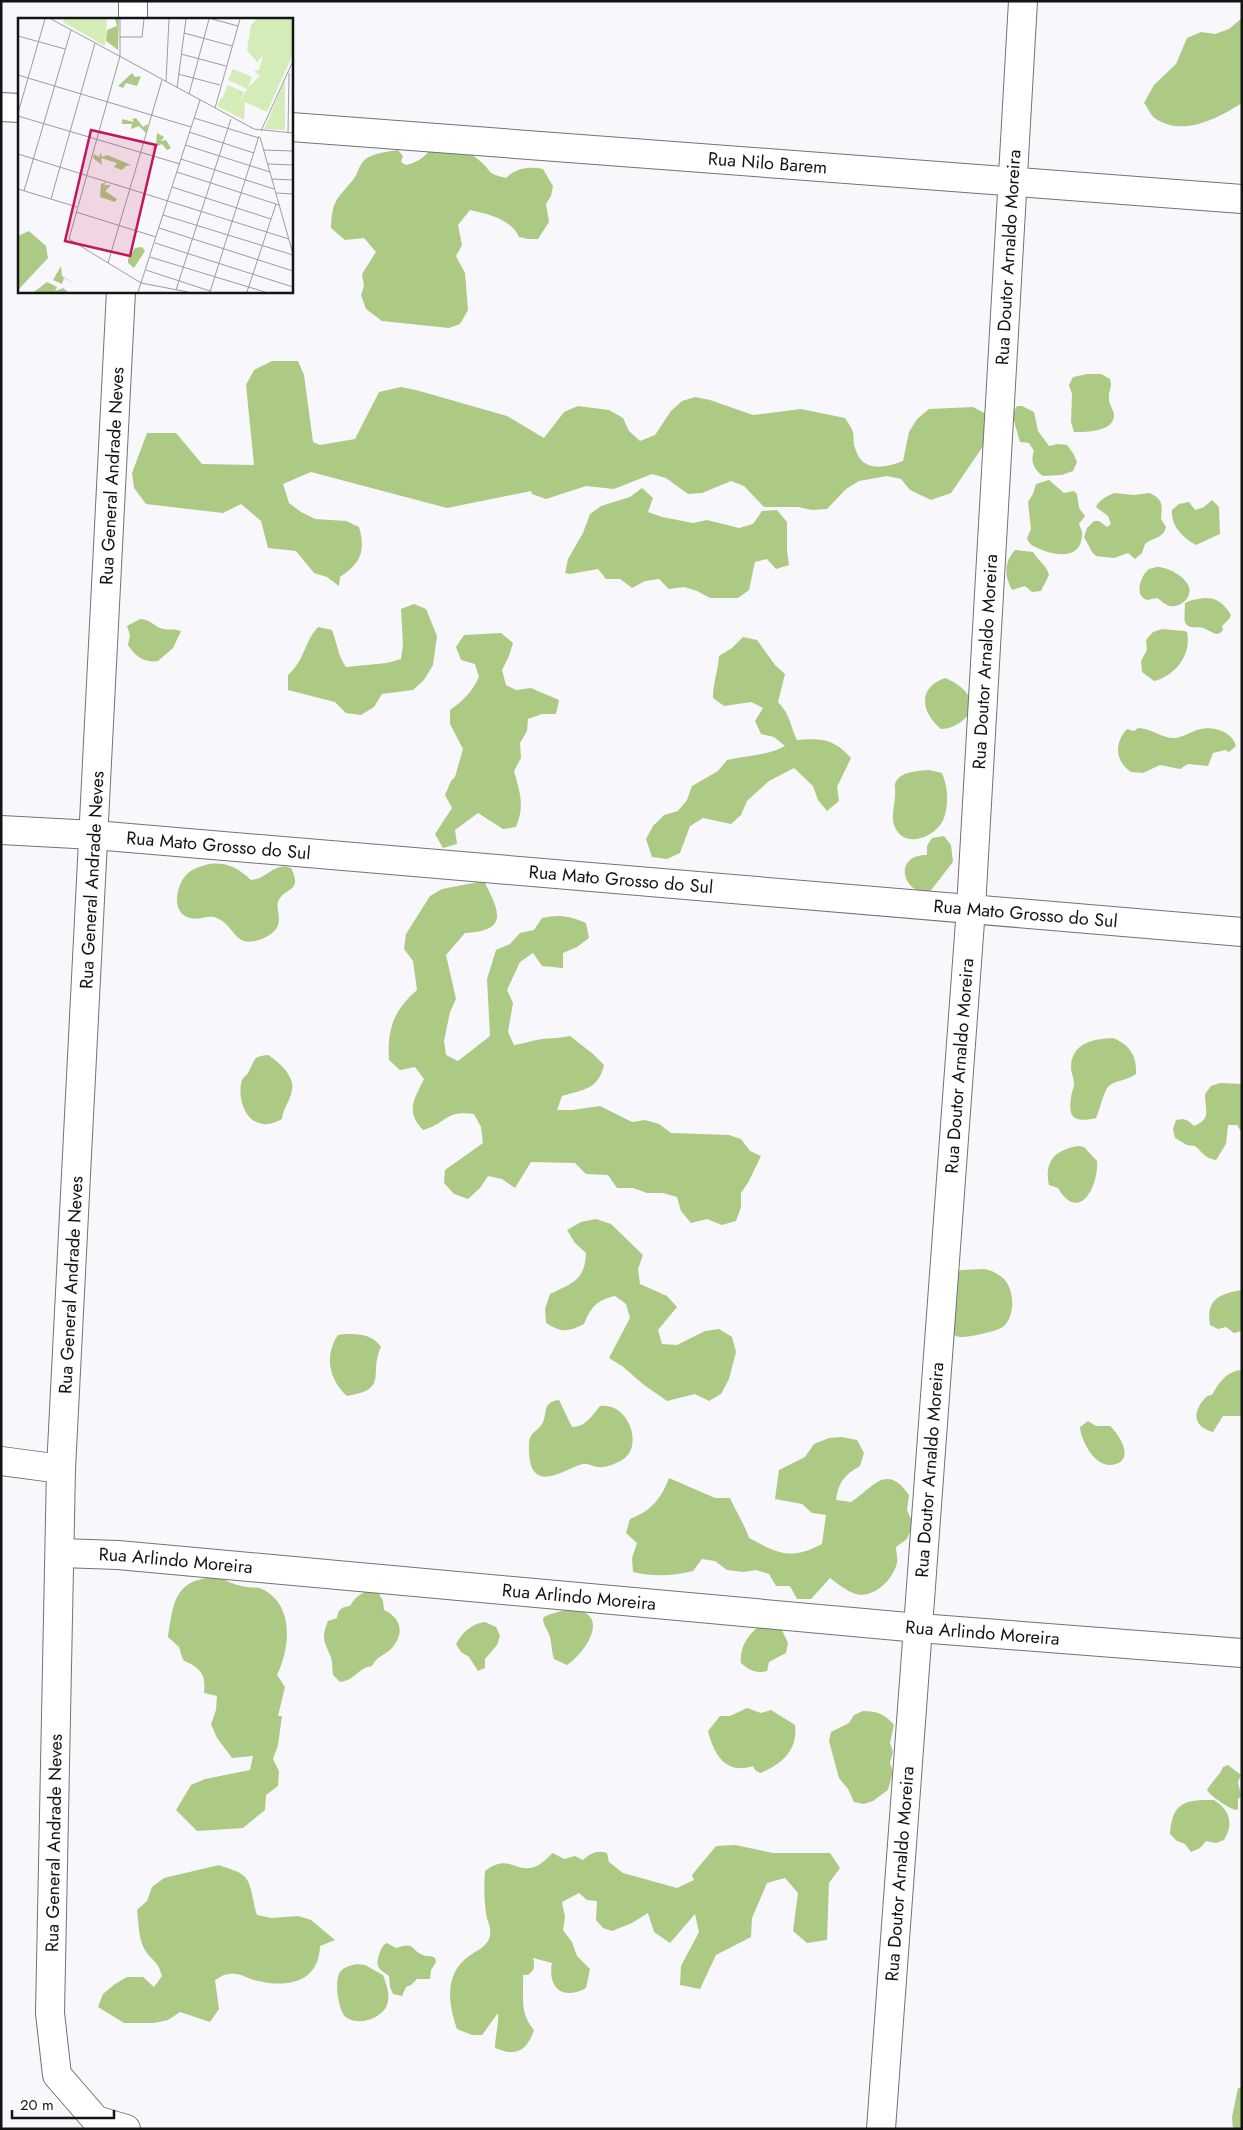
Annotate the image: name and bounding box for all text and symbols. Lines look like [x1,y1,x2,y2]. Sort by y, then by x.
inset map [18,18,292,292]
street label: Rua Nilo Barem [707,146,828,181]
street label: Rua Doutor Arnaldo Moreira [989,149,1027,366]
street label: Rua General Andrade Neves [93,366,131,586]
street label: Rua Doutor Arnaldo Moreira [966,553,1004,770]
street label: Rua General Andrade Neves [73,770,111,990]
street label: Rua Mato Grosso do Sul [125,825,312,866]
street label: Rua Mato Grosso do Sul [528,859,714,900]
street label: Rua Mato Grosso do Sul [932,893,1119,934]
street label: Rua Doutor Arnaldo Moreira [938,957,980,1175]
street label: Rua General Andrade Neves [52,1175,90,1395]
street label: Rua Doutor Arnaldo Moreira [909,1361,950,1578]
street label: Rua Arlindo Moreira [98,1541,254,1580]
street label: Rua Arlindo Moreira [501,1577,657,1617]
street label: Rua Arlindo Moreira [904,1614,1061,1652]
street label: Rua General Andrade Neves [39,1734,69,1952]
street label: Rua Doutor Arnaldo Moreira [879,1765,921,1982]
scale bar [12,2088,115,2120]
text: 20 m [20,2094,54,2116]

